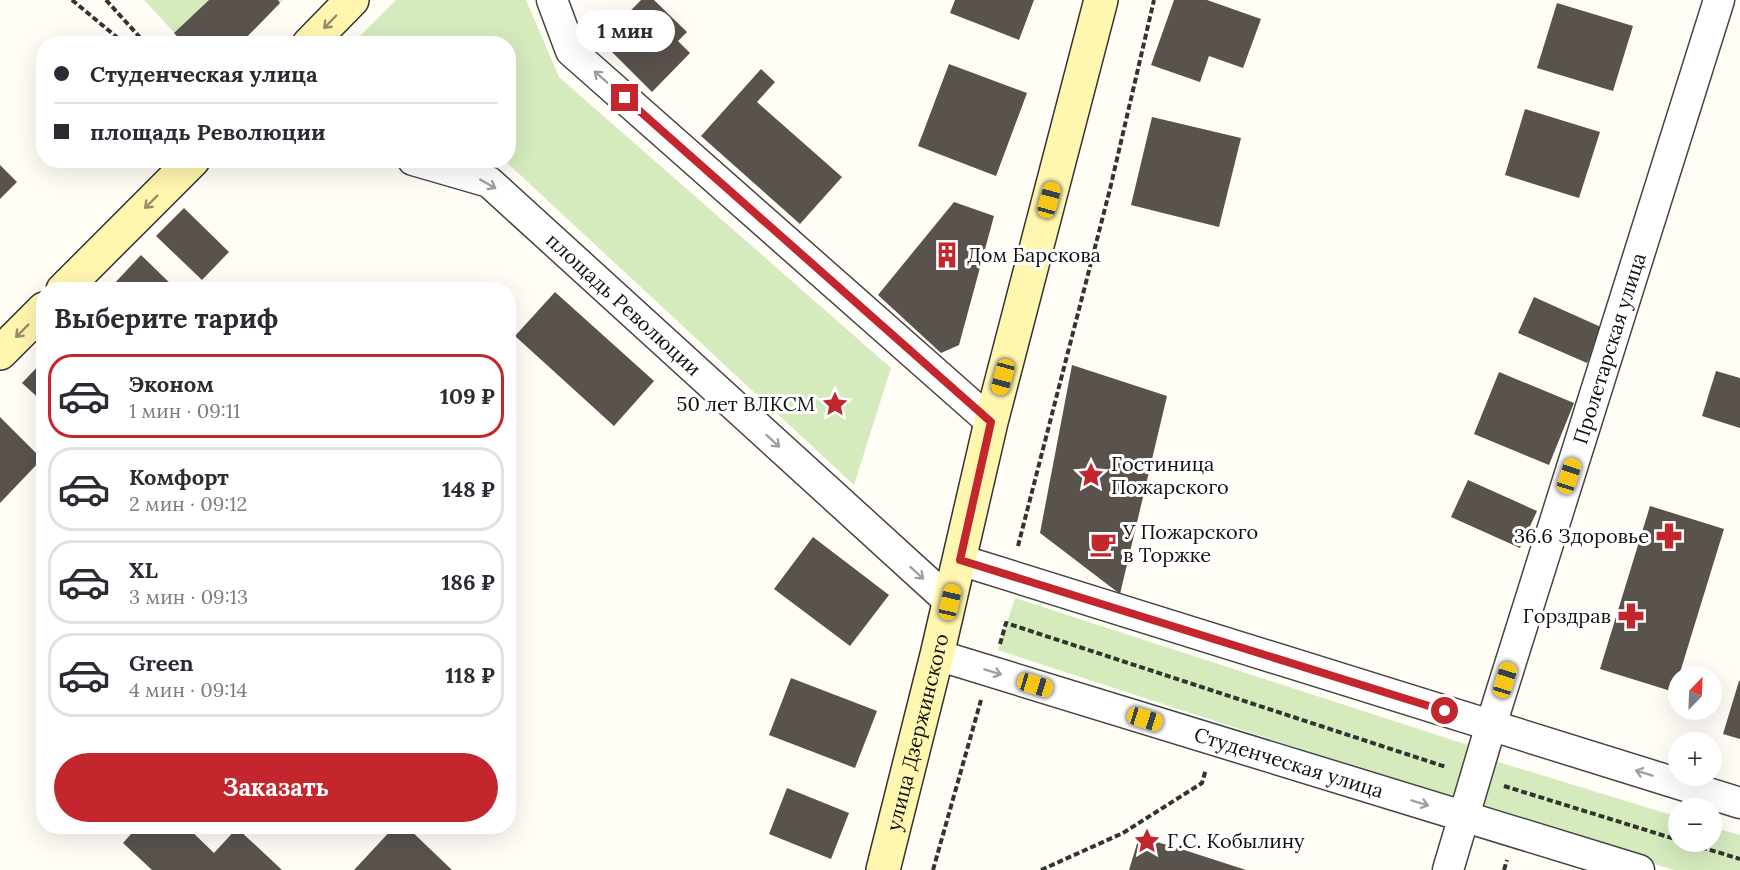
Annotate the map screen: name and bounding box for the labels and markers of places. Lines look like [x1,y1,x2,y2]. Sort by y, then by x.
building icon: Дом Барскова [932,240,962,270]
place label: Дом Барскова [967,242,1101,267]
place icon: 50 лет ВЛКСМ [820,389,850,419]
place label: 50 лет ВЛКСМ [677,391,815,416]
place label: Гостиница Пожарского [1111,451,1229,499]
place icon: Гостиница Пожарского [1076,460,1106,490]
place label: У Пожарского в Торжке [1122,519,1258,567]
pharmacy icon: 36.6 Здоровье [1654,521,1684,551]
place label: 36.6 Здоровье [1514,523,1649,548]
cafe icon: У Пожарского в Торжке [1088,529,1118,559]
pharmacy icon: Горздрав [1616,601,1646,631]
place label: Горздрав [1523,603,1611,628]
place icon: Г.С. Кобылину [1132,826,1162,856]
place label: Г.С. Кобылину [1167,828,1305,853]

